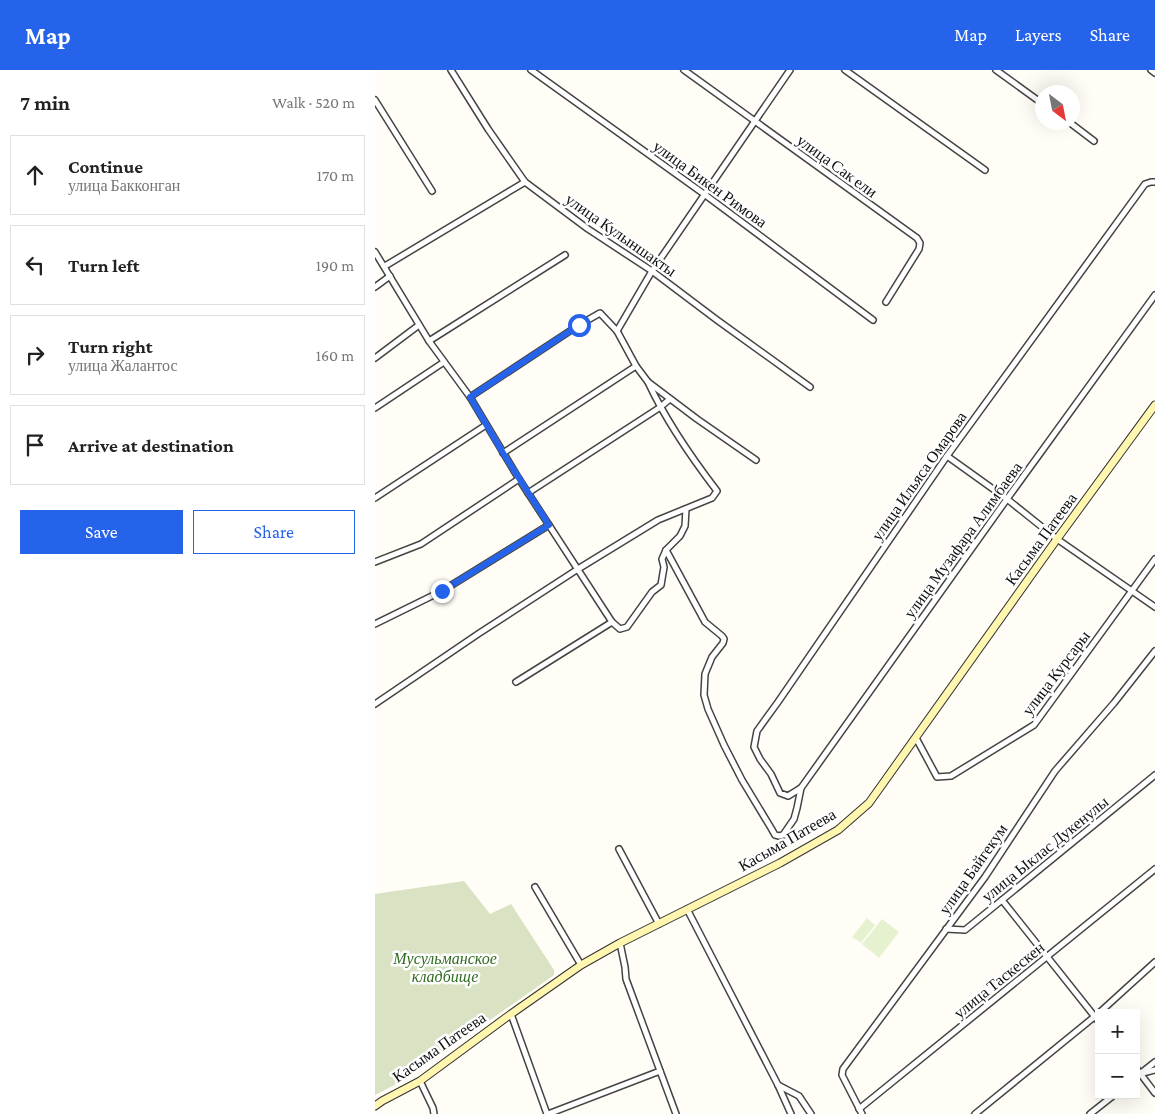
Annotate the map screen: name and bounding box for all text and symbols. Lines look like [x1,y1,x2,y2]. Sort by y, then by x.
text: Map [25,22,71,49]
text: Map [954,25,987,45]
text: Layers [1015,25,1062,45]
text: Share [1090,25,1130,45]
north arrow [1035,85,1080,130]
text: 7 min [20,91,70,115]
text: Walk · 520 m [272,94,355,111]
street label: улица Сак ели [793,131,881,202]
street label: улица Бикен Римова [649,137,770,232]
text: Continue [68,156,143,177]
icon: ahead [21,161,49,189]
text: 170 m [317,167,354,184]
text: улица Бакконган [68,177,180,194]
street label: улица Кулыншакты [562,190,680,281]
icon: left [21,251,49,279]
text: Turn left [68,255,140,276]
text: 190 m [316,257,354,274]
route start [568,314,591,337]
text: Turn right [68,336,153,357]
icon: right [21,341,49,369]
text: 160 m [316,347,354,364]
text: улица Жалантос [68,357,178,374]
street label: улица Ильяса Омарова [868,408,971,544]
icon: arrive [21,431,49,459]
text: Arrive at destination [68,435,234,456]
street label: улица Музафара Алимбаева [901,459,1026,622]
street label: Касыма Патеева [1002,490,1080,588]
button: Save [20,510,183,554]
button: Share [193,510,355,554]
route end [431,580,454,603]
street label: улица Курсары [1019,627,1094,719]
street label: улица Ыклас Дукенулы [978,793,1112,906]
street label: Касыма Патеева [735,805,839,875]
street label: улица Байгекум [936,821,1011,918]
street label: улица Таскескен [950,938,1048,1022]
park label: Мусульманское кладбище [392,950,497,986]
street label: Касыма Патеева [389,1009,489,1085]
map controls [1095,1009,1140,1099]
button: + [1095,1009,1140,1054]
button: − [1095,1054,1140,1099]

